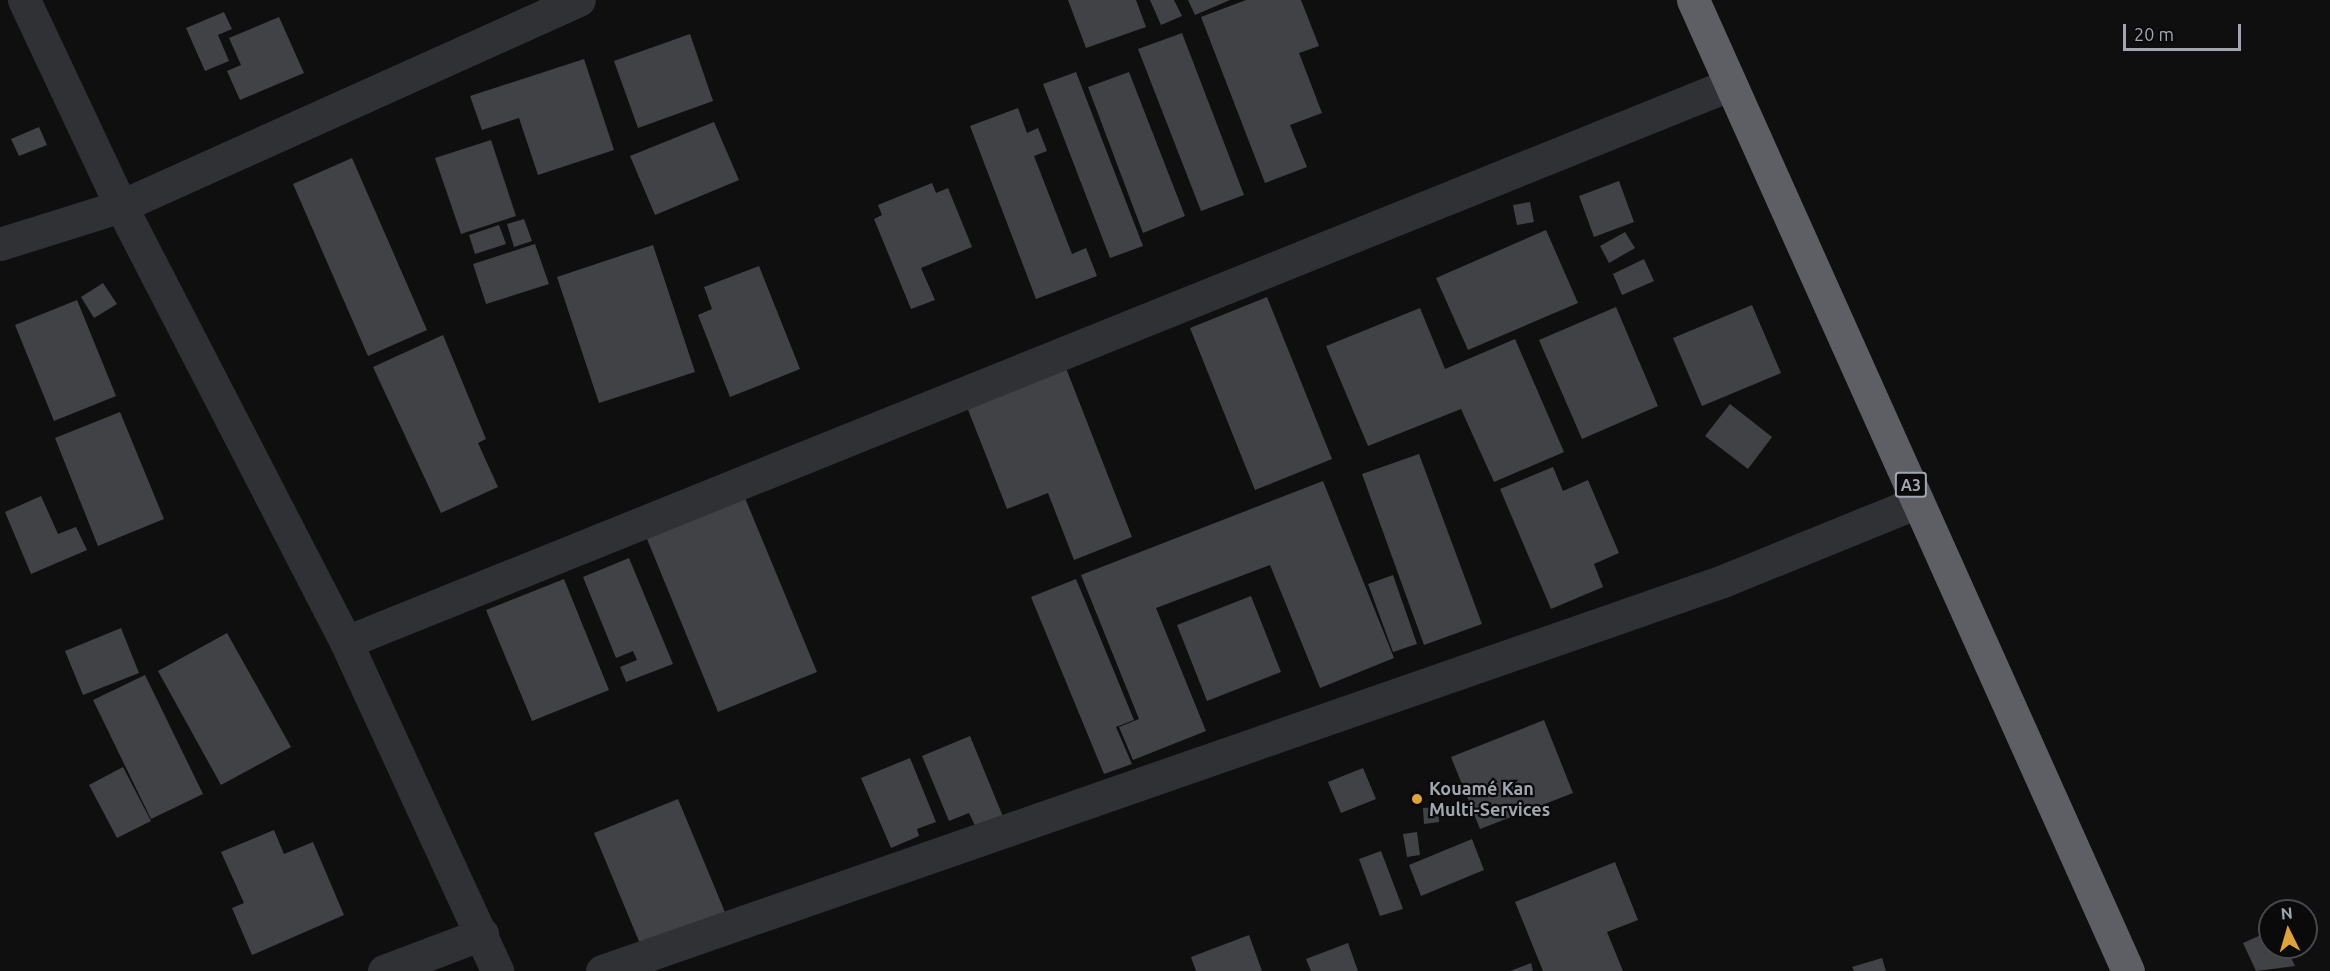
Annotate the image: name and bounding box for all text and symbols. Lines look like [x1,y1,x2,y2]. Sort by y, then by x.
scale bar [2126,12,2244,50]
text: 20 m [2134,24,2174,44]
road number: A3 [1894,472,1928,498]
place label: Kouamé Kan Multi-Services [1429,778,1550,820]
marker: Kouamé Kan Multi-Services [1410,792,1424,806]
north arrow [2258,899,2318,959]
text: N [2280,904,2293,923]

